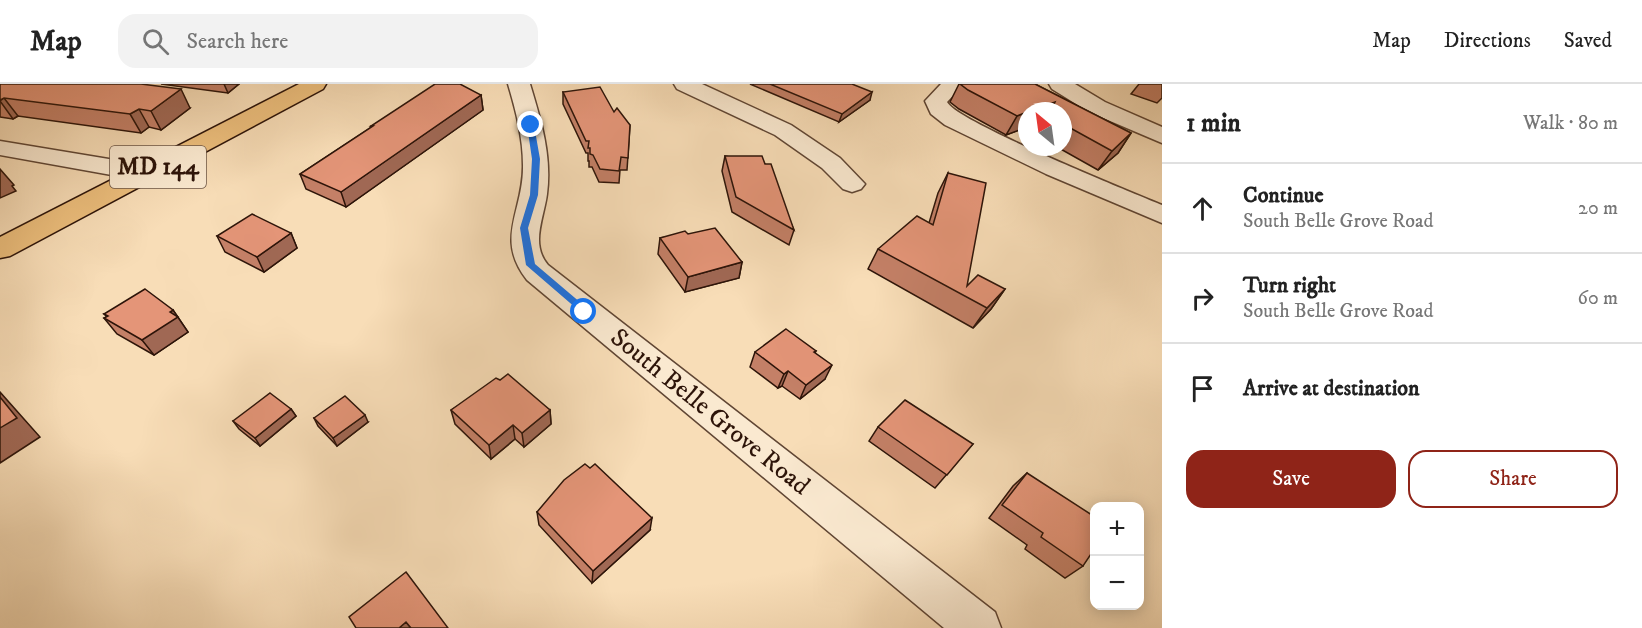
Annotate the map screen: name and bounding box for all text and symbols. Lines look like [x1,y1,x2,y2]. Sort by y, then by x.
search box [118,14,538,68]
text: Map [30,24,82,59]
icon: search [139,25,172,58]
text: Search here [187,28,288,55]
text: Map [1372,28,1411,54]
text: Directions [1444,28,1531,54]
text: Saved [1564,28,1612,54]
north arrow [1018,102,1072,156]
text: 1 min [1186,107,1241,140]
route end [517,111,543,137]
text: Walk · 80 m [1523,111,1618,136]
road number: MD 144 [110,146,206,188]
text: Continue [1243,182,1324,209]
icon: ahead [1186,192,1219,225]
text: 20 m [1578,196,1618,221]
text: South Belle Grove Road [1243,209,1433,234]
text: Turn right [1243,272,1336,299]
icon: right [1186,282,1219,315]
text: 60 m [1578,286,1618,311]
route start [570,298,596,324]
text: South Belle Grove Road [1243,299,1433,324]
street label: South Belle Grove Road [603,321,817,503]
icon: arrive [1186,372,1219,405]
text: Arrive at destination [1243,375,1420,402]
button: Save [1186,450,1396,508]
button: Share [1408,450,1618,508]
map controls [1090,502,1144,610]
button: + [1090,502,1144,556]
button: − [1090,556,1144,610]

